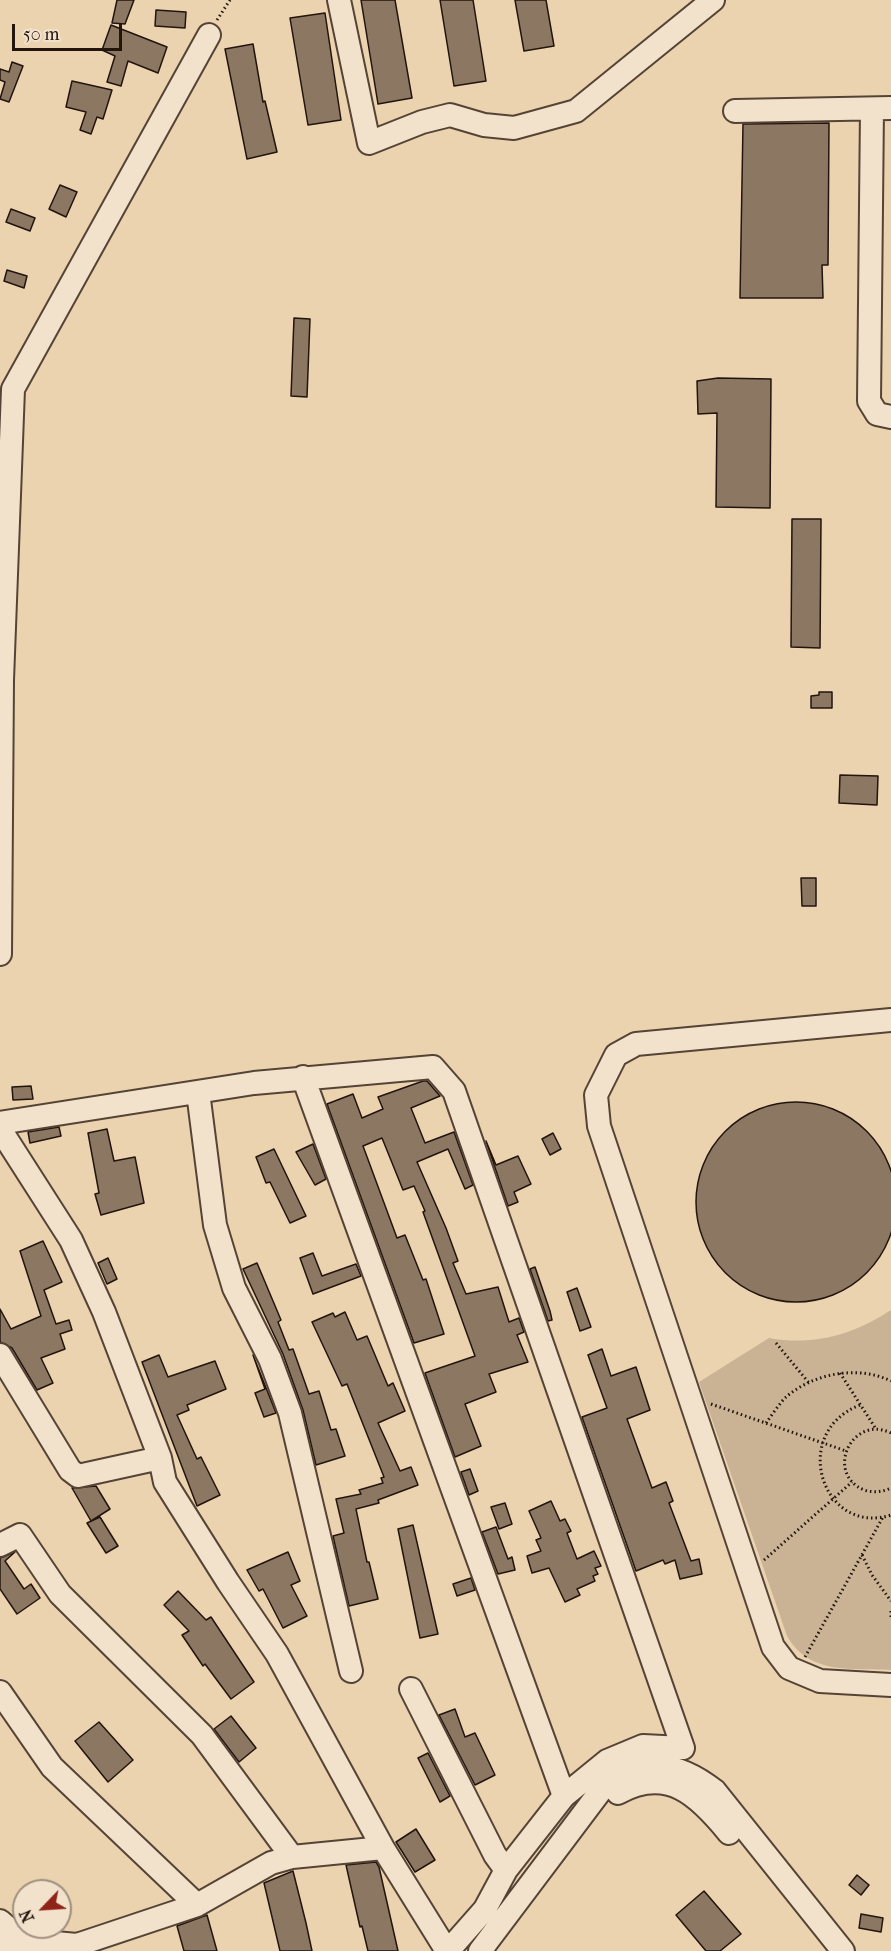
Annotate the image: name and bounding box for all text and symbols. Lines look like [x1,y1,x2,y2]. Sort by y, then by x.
scale bar [15,12,124,50]
text: 50 m [23,24,59,45]
north arrow [12,1879,72,1939]
text: N [16,1906,38,1925]

